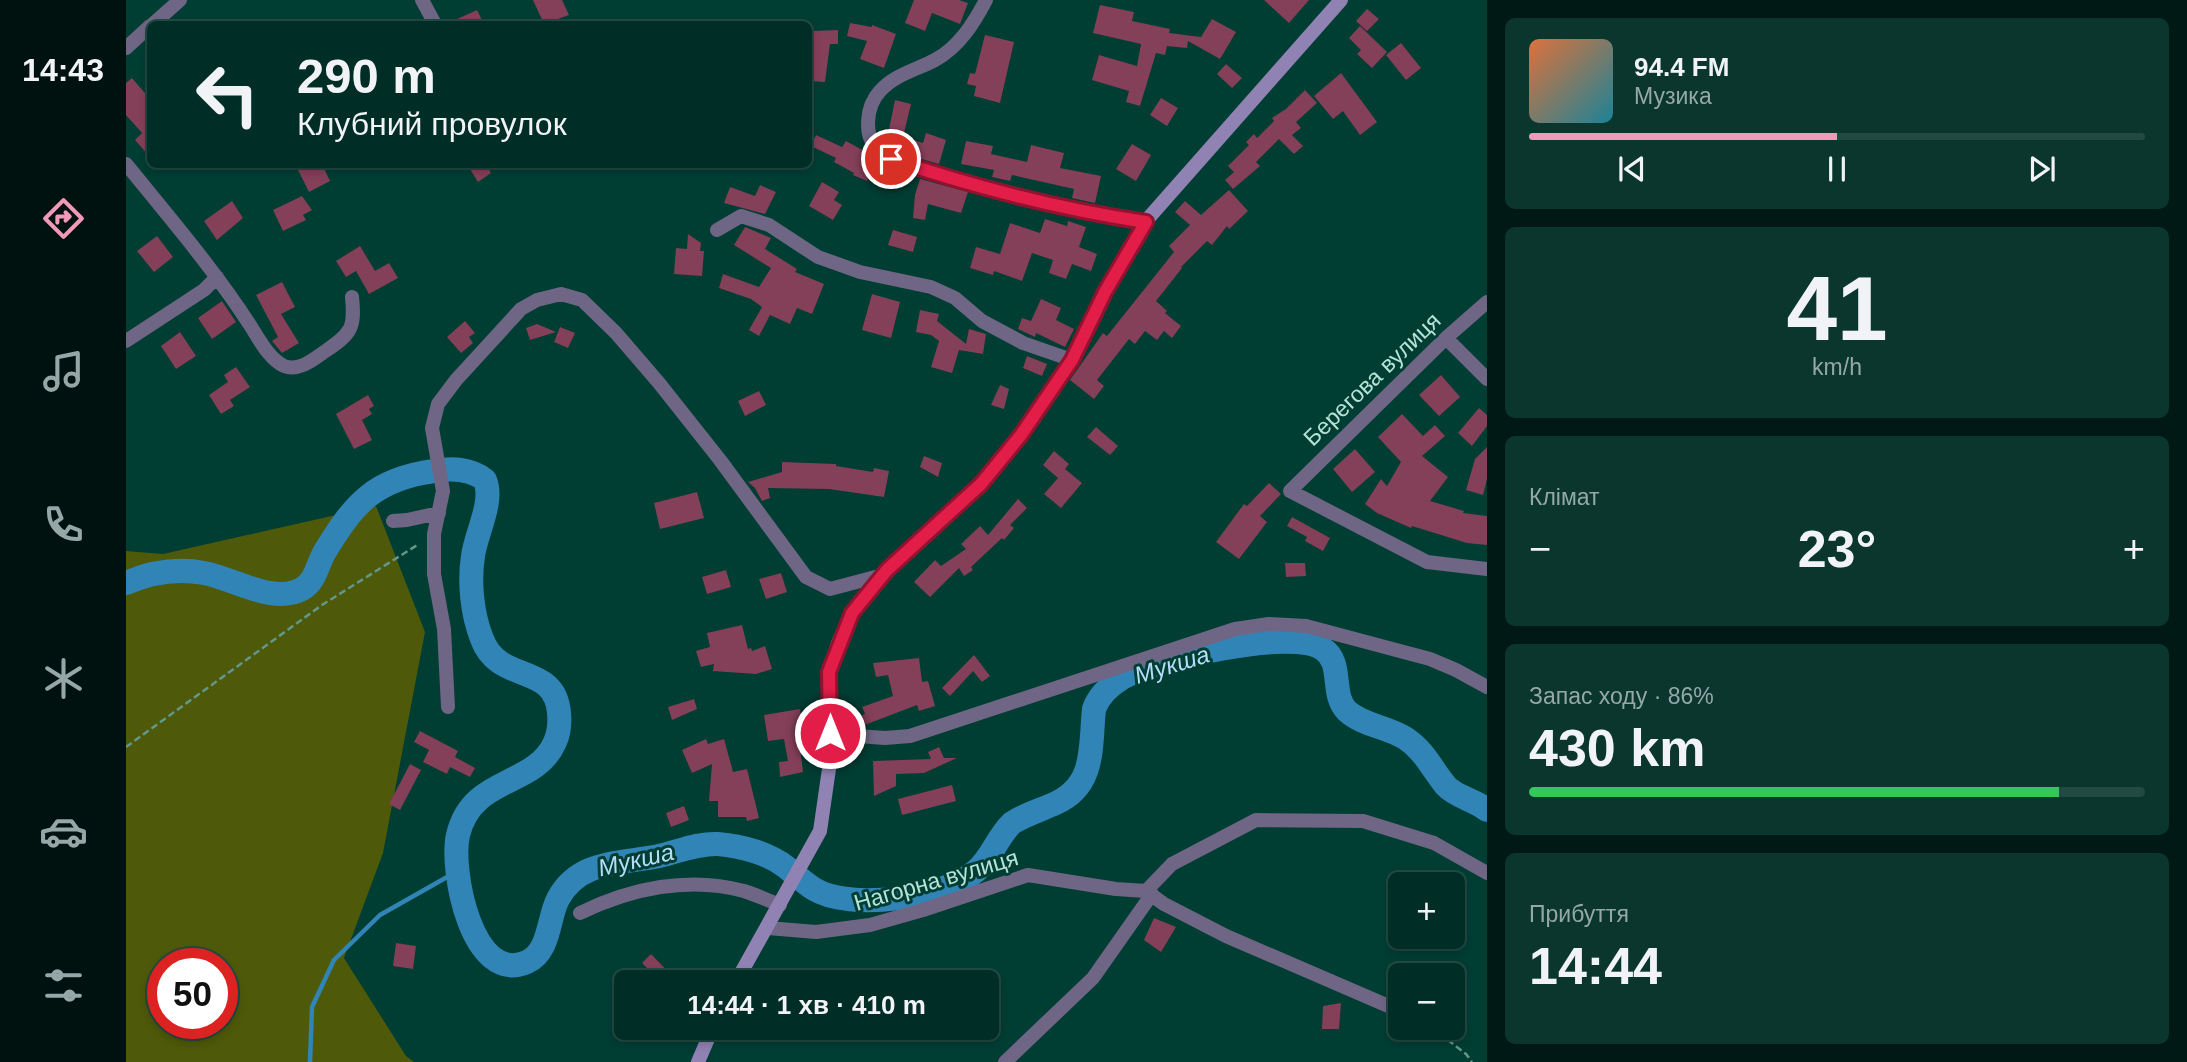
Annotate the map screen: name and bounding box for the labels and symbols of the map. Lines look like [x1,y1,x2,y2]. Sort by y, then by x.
pin [861,129,921,189]
street label: Берегова вулиця [1298,307,1446,451]
water label: Мукша [1131,640,1213,689]
position arrow [793,696,867,770]
water label: Мукша [595,838,676,881]
street label: Нагорна вулиця [851,844,1021,916]
speed limit sign: 50 [147,948,238,1039]

